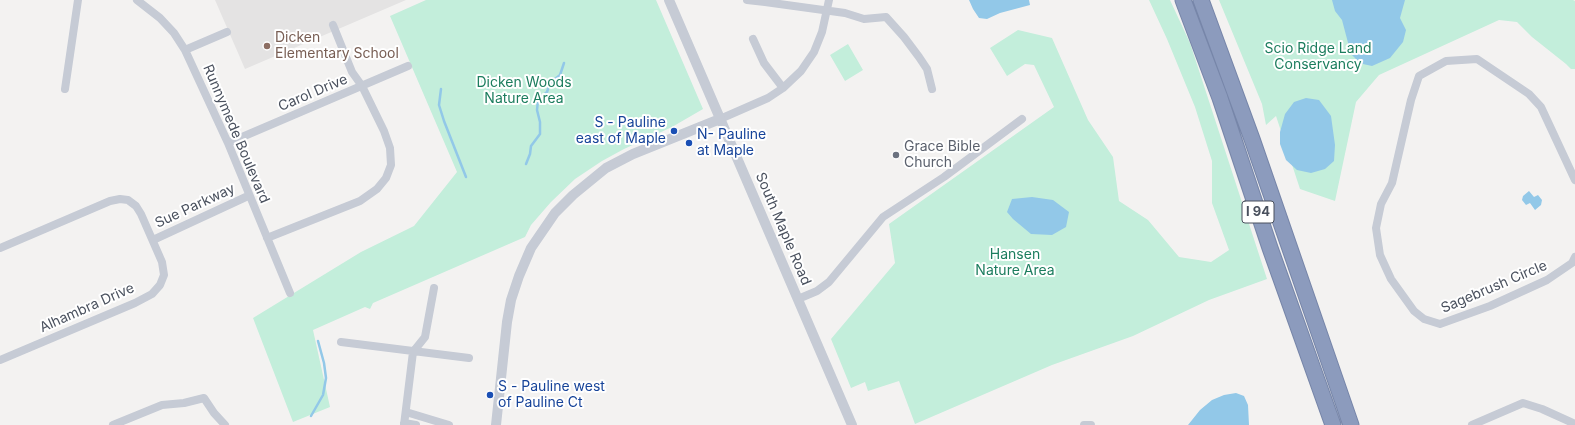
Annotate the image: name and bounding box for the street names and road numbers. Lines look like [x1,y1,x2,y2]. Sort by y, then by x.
street label: Runnymede Boulevard [199,62,273,206]
street label: Carol Drive [276,71,350,115]
street label: South Maple Road [752,170,814,288]
street label: Sue Parkway [152,180,238,232]
road number: I 94 [1242,201,1274,223]
street label: Sagebrush Circle [1438,257,1550,317]
street label: Alhambra Drive [37,280,137,336]

